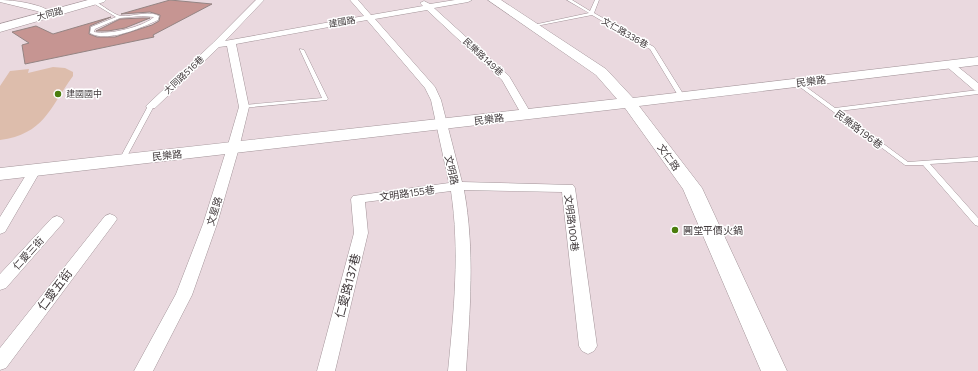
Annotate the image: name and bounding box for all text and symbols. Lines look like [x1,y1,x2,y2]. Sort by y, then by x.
street label: 大同路 [35,5,64,22]
street label: 建國路 [328,14,356,29]
street label: 文仁路336巷 [600,15,650,50]
street label: 民樂路149巷 [461,35,506,78]
street label: 大同路516巷 [161,53,206,96]
street label: 民樂路 [795,73,827,89]
place label: 建國國中 [66,88,102,99]
marker: 建國國中 [53,89,63,99]
street label: 民樂路196巷 [833,107,885,151]
street label: 民樂路 [473,111,505,127]
street label: 文仁路 [655,141,683,173]
street label: 民樂路 [151,147,183,163]
street label: 文明路 [443,154,461,186]
street label: 文明路155巷 [379,183,435,203]
street label: 文明路100巷 [563,194,581,252]
street label: 文星路 [204,195,224,227]
place label: 圓堂平價火鍋 [683,224,743,236]
marker: 圓堂平價火鍋 [670,225,680,235]
street label: 仁愛三街 [10,234,46,272]
street label: 仁愛路137巷 [332,252,362,320]
street label: 仁愛五街 [34,266,74,313]

